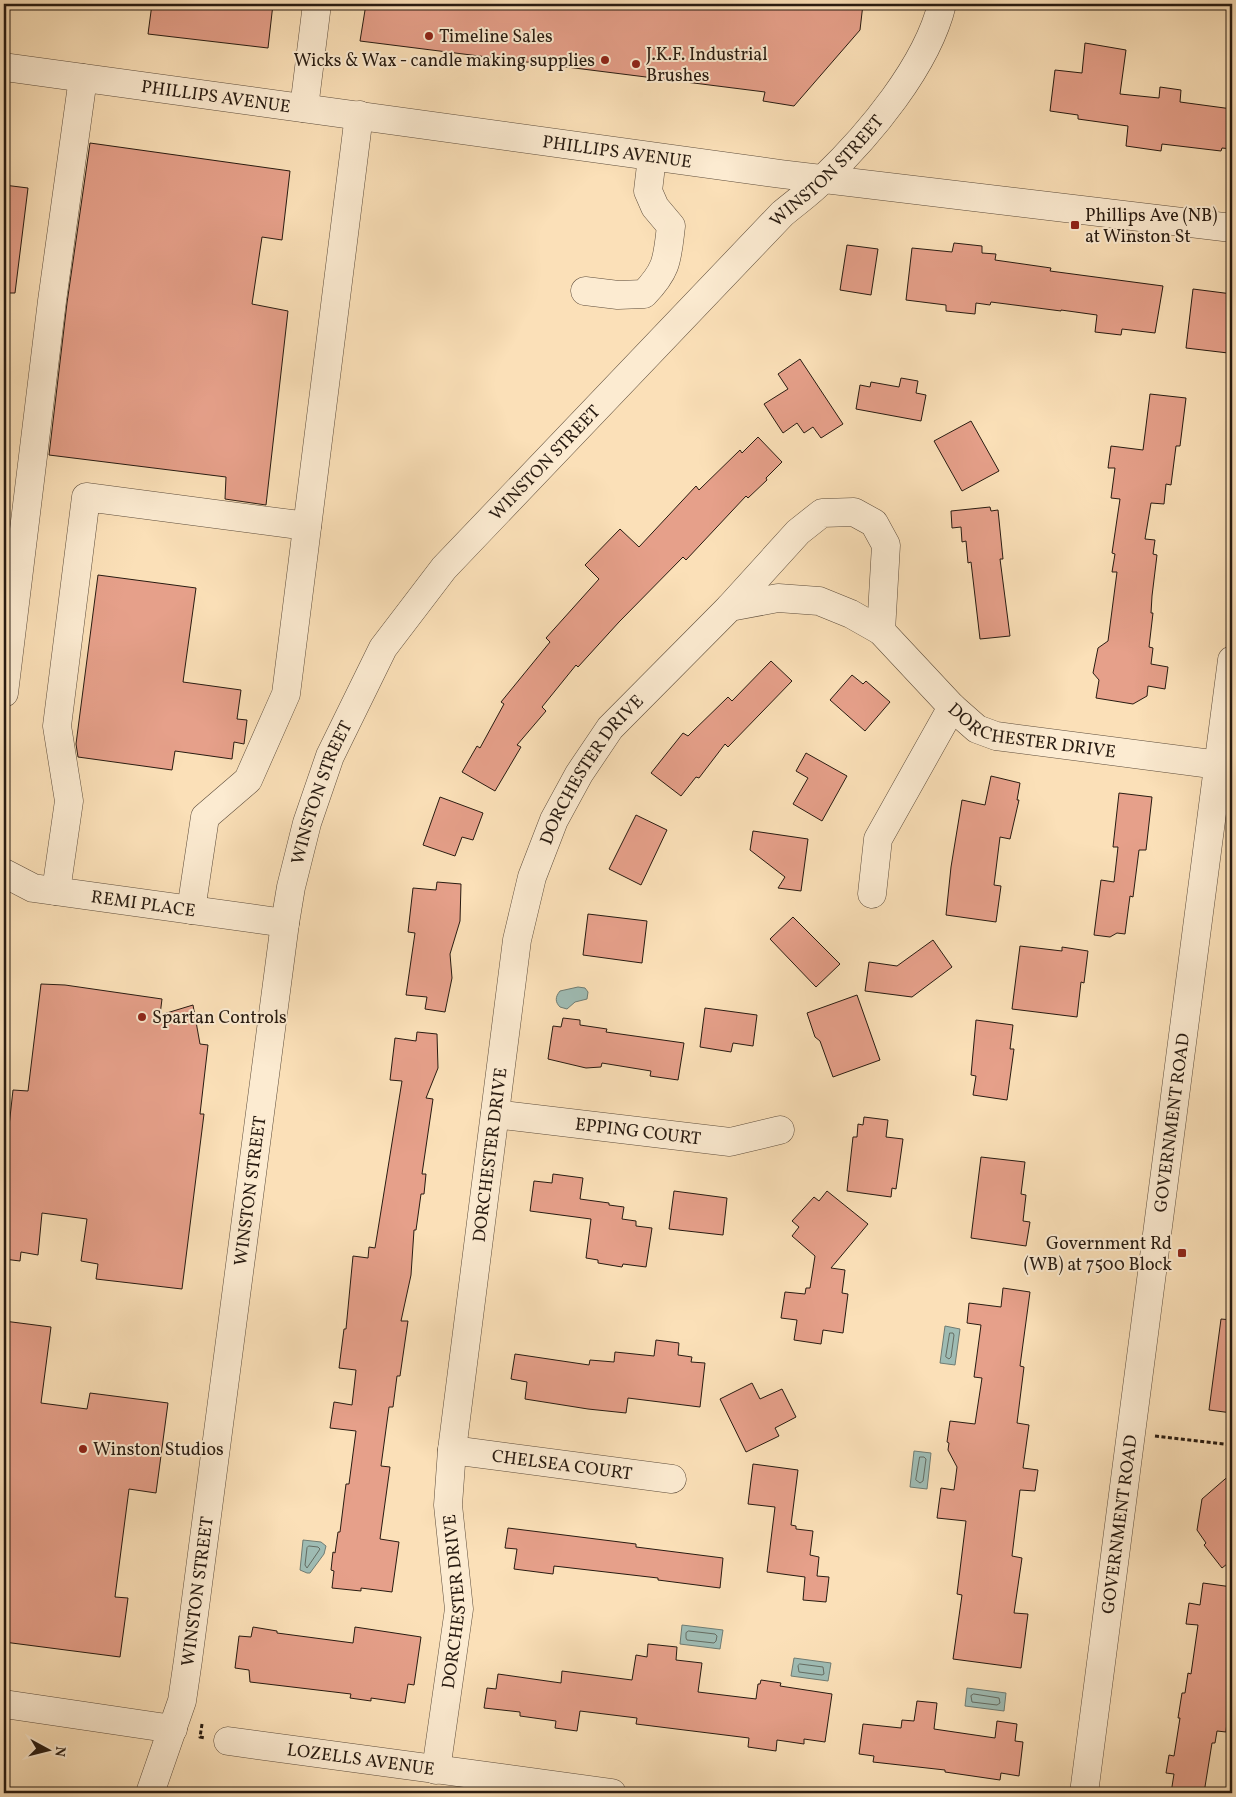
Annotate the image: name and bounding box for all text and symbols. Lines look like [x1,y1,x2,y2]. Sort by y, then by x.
place label: Timeline Sales [439,25,553,50]
marker: Timeline Sales [423,30,435,42]
place label: J.K.F. Industrial Brushes [646,43,768,89]
place label: Wicks & Wax - candle making supplies [294,49,595,74]
marker: Wicks & Wax - candle making supplies [599,54,611,66]
marker: J.K.F. Industrial Brushes [630,58,642,70]
street label: PHILLIPS AVENUE [140,75,292,120]
street label: WINSTON STREET [765,110,891,233]
street label: PHILLIPS AVENUE [541,130,693,176]
place label: Phillips Ave (NB) at Winston St [1085,204,1218,250]
marker: Phillips Ave (NB) at Winston St [1069,219,1081,231]
street label: WINSTON STREET [484,400,607,527]
street label: DORCHESTER DRIVE [535,690,650,849]
street label: DORCHESTER DRIVE [942,698,1117,765]
street label: WINSTON STREET [286,717,360,867]
street label: REMI PLACE [89,885,197,924]
place label: Spartan Controls [152,1006,287,1031]
marker: Spartan Controls [136,1011,148,1023]
street label: GOVERNMENT ROAD [1149,1032,1197,1214]
street label: DORCHESTER DRIVE [468,1066,515,1244]
street label: EPPING COURT [573,1113,703,1152]
street label: WINSTON STREET [229,1114,274,1268]
place label: Government Rd (WB) at 7500 Block [1024,1232,1172,1278]
marker: Government Rd (WB) at 7500 Block [1176,1247,1188,1259]
street label: GOVERNMENT ROAD [1097,1433,1145,1616]
place label: Winston Studios [93,1438,224,1463]
marker: Winston Studios [77,1443,89,1455]
street label: CHELSEA COURT [490,1444,634,1488]
street label: DORCHESTER DRIVE [437,1513,473,1691]
street label: WINSTON STREET [176,1515,221,1668]
north arrow [22,1724,72,1774]
street label: LOZELLS AVENUE [285,1738,436,1783]
text: N [49,1745,69,1758]

